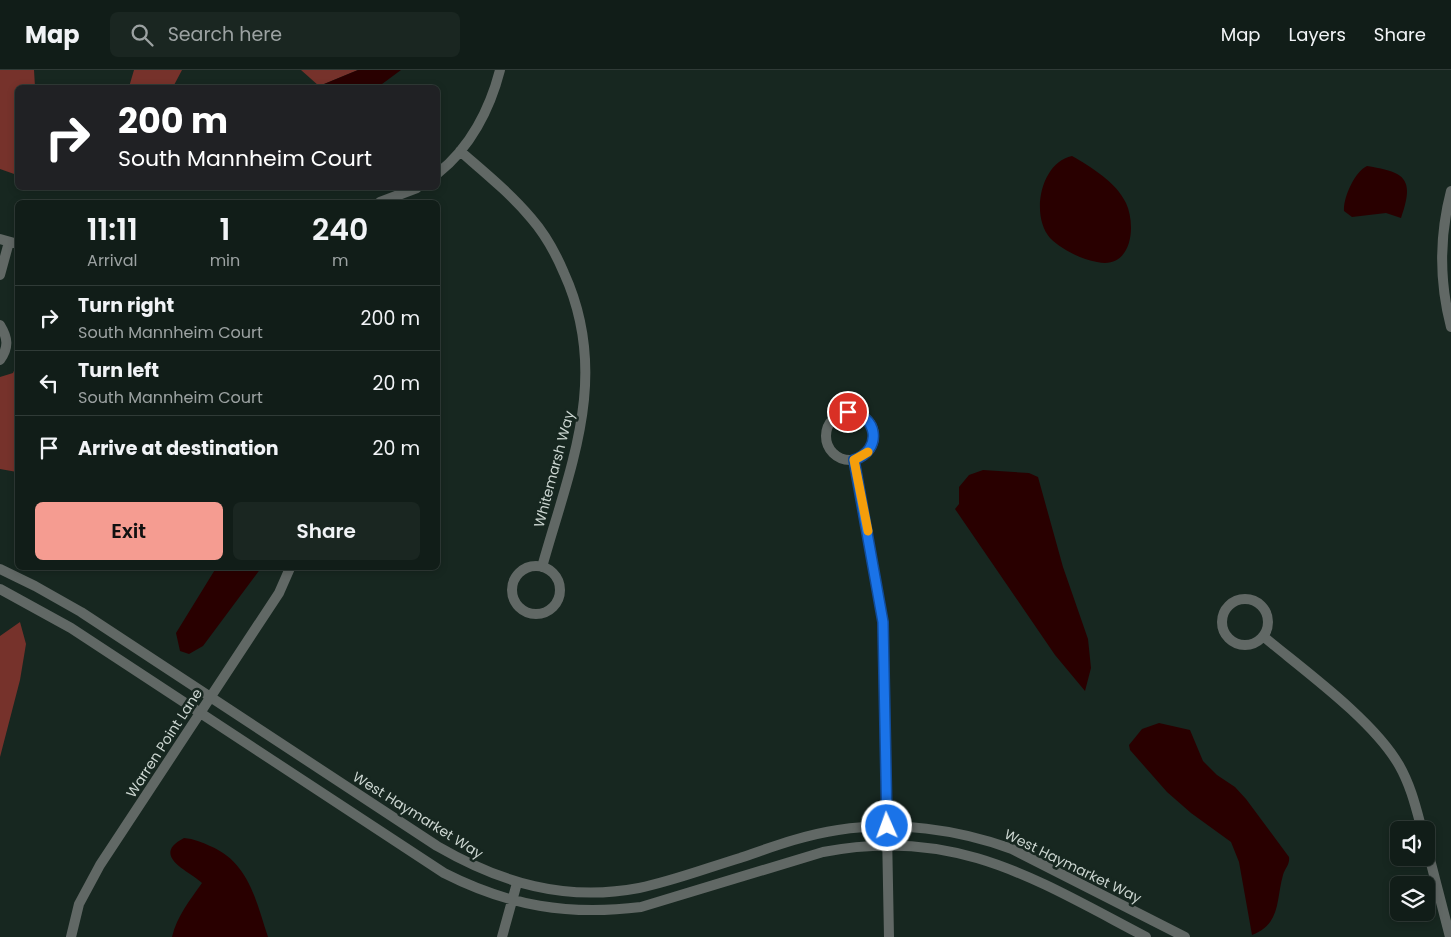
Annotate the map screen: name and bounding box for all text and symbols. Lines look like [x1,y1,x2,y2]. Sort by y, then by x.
search box [110,12,460,57]
text: Map [25,18,80,51]
icon: search [128,21,156,49]
text: Search here [168,21,282,48]
text: Map [1221,22,1261,47]
text: Layers [1289,22,1346,47]
text: Share [1374,22,1426,47]
text: 200 m [118,96,228,145]
icon: right [35,105,100,170]
text: South Mannheim Court [118,143,372,174]
text: 11:11 [87,208,138,251]
text: 1 [220,208,230,251]
text: 240 [312,208,368,251]
text: Arrival [87,249,138,272]
text: min [210,249,240,272]
text: m [332,249,348,272]
text: Turn right [78,292,174,319]
icon: right [35,304,63,332]
text: 200 m [361,305,420,332]
text: South Mannheim Court [78,321,263,344]
text: Turn left [78,357,159,384]
icon: left [35,369,63,397]
text: 20 m [372,370,420,397]
text: South Mannheim Court [78,386,263,409]
pin [827,391,869,433]
icon: arrive [834,398,862,426]
street label: Whitemarsh Way [529,408,579,530]
icon: arrive [35,434,63,462]
text: Arrive at destination [78,435,279,462]
text: 20 m [372,435,420,462]
button: Exit [35,502,223,560]
button: Share [233,502,420,560]
street label: Warren Point Lane [121,684,207,801]
street label: West Haymarket Way [349,767,487,863]
position arrow [860,799,912,851]
map controls [1390,821,1435,921]
button: sound [1390,821,1435,866]
street label: West Haymarket Way [1001,824,1145,908]
button: layers [1390,876,1435,921]

